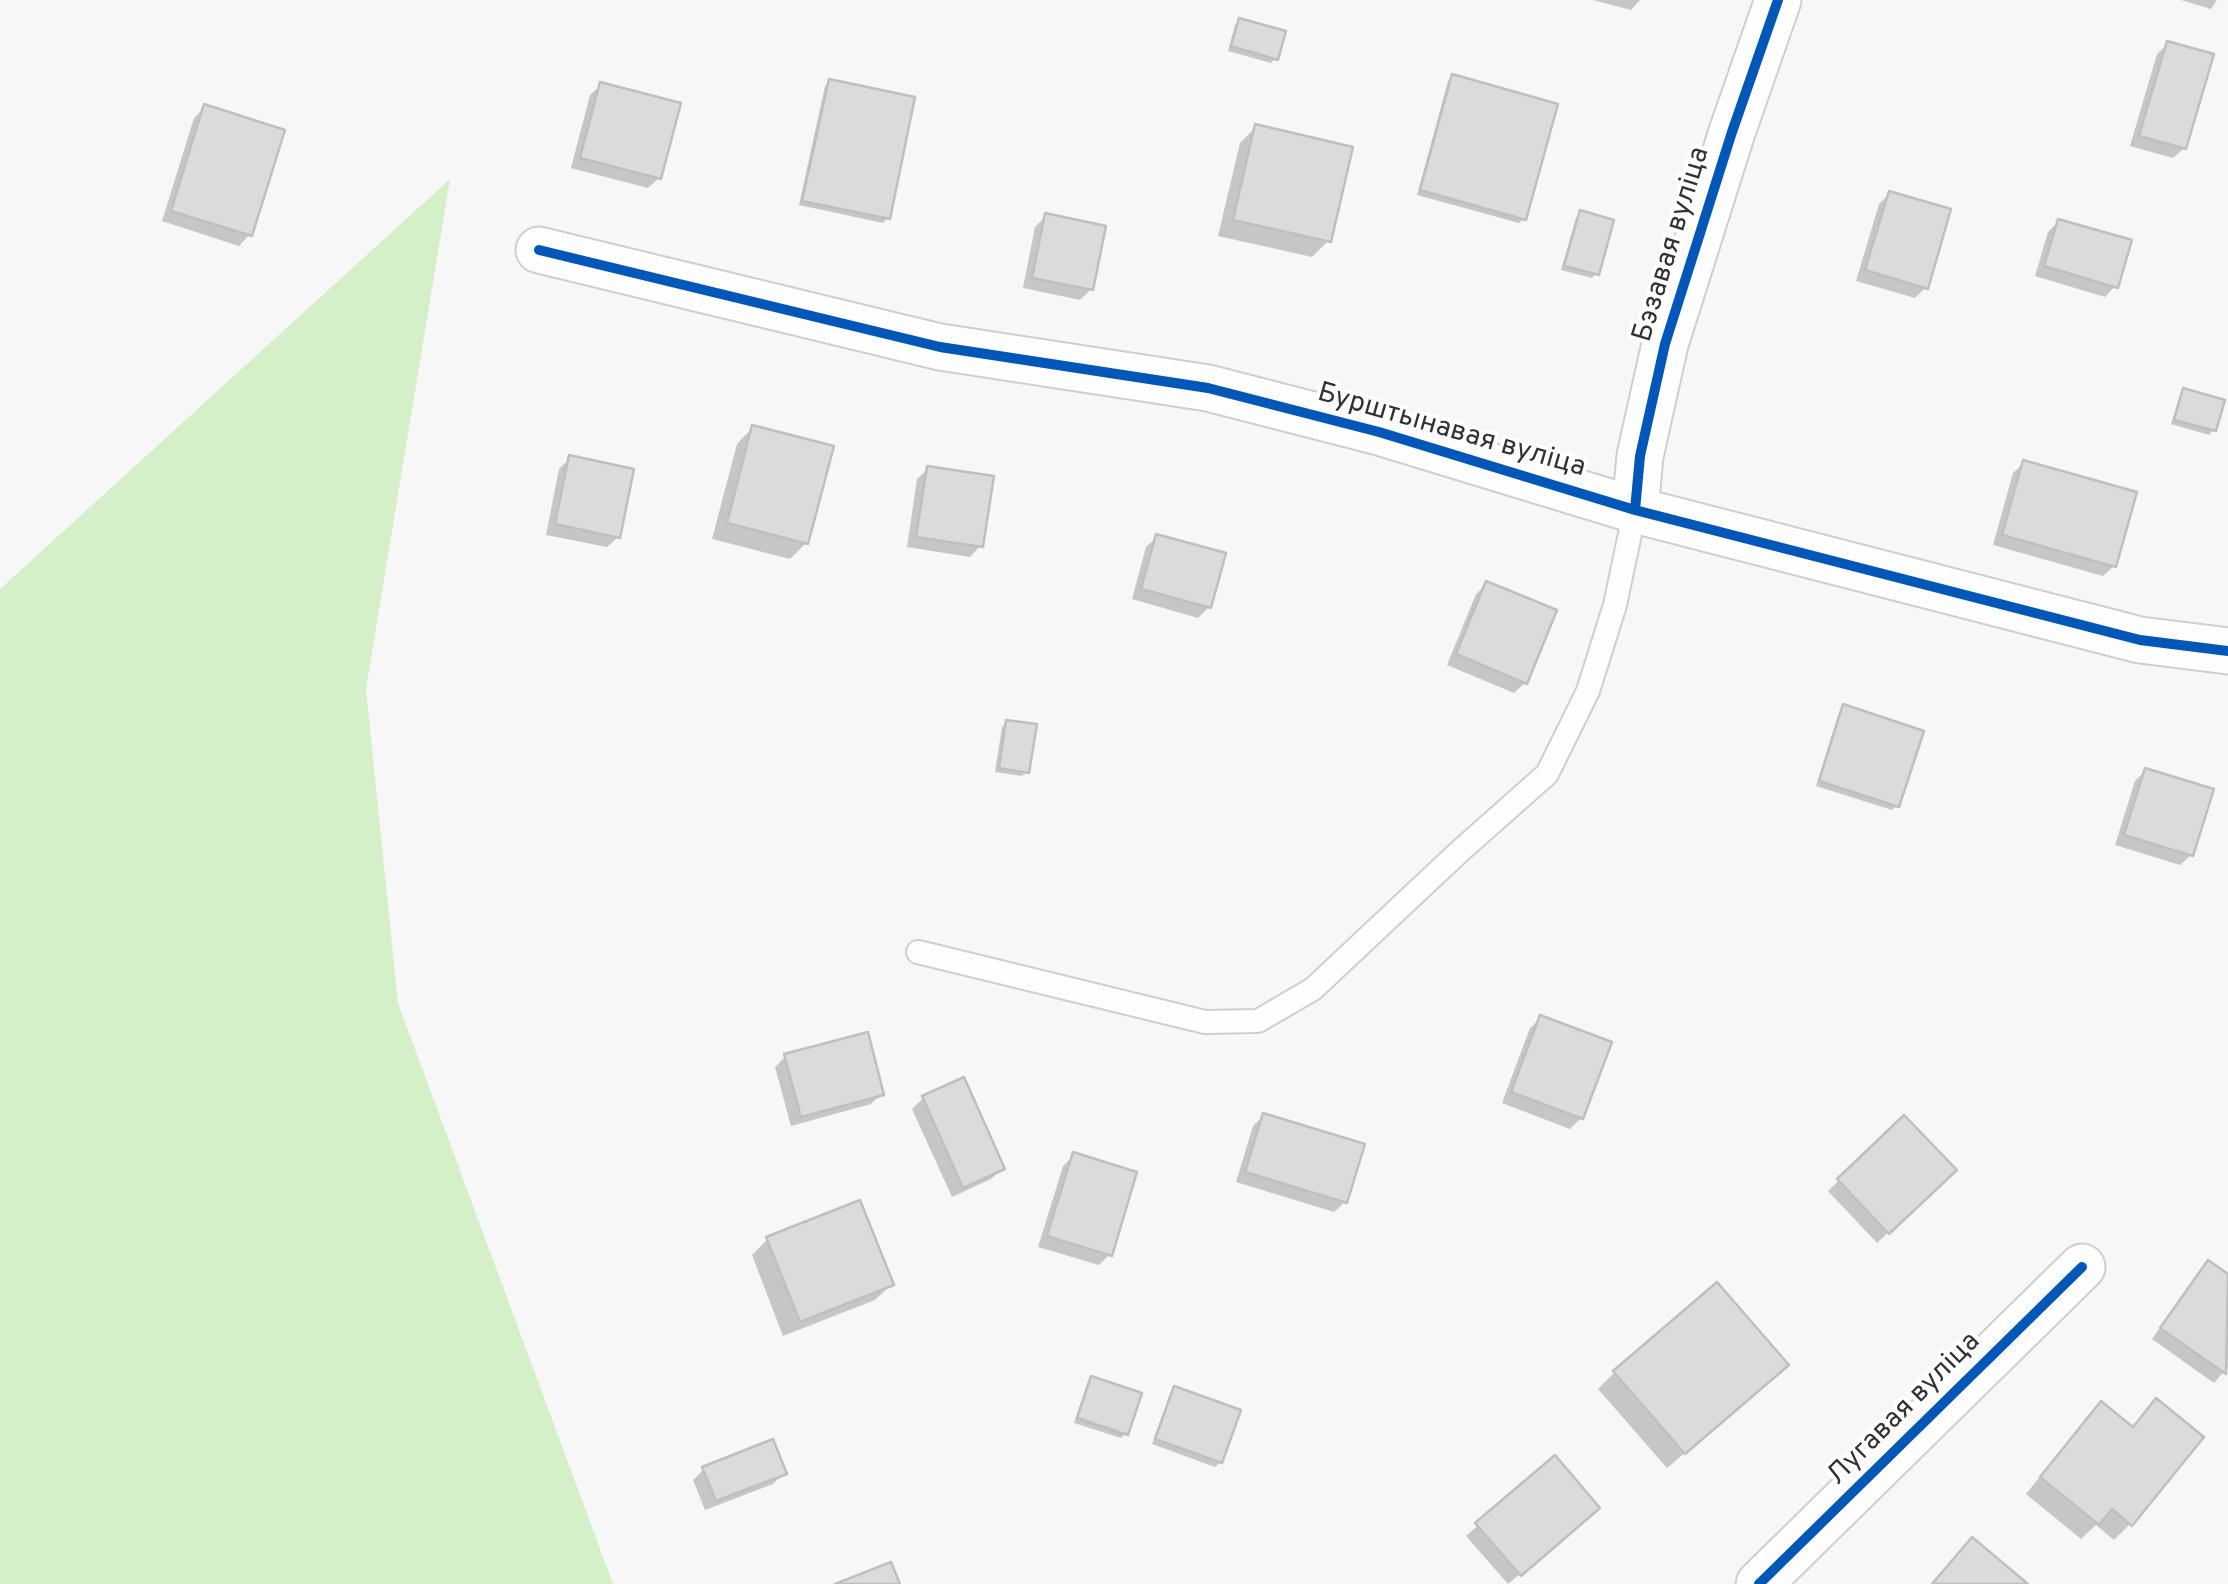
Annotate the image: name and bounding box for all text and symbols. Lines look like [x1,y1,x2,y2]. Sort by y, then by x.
street label: Бэзавая вуліца [1627,144,1719,346]
street label: Бурштынавая вуліца [1313,378,1589,486]
street label: Лугавая вуліца [1821,1326,1989,1494]

